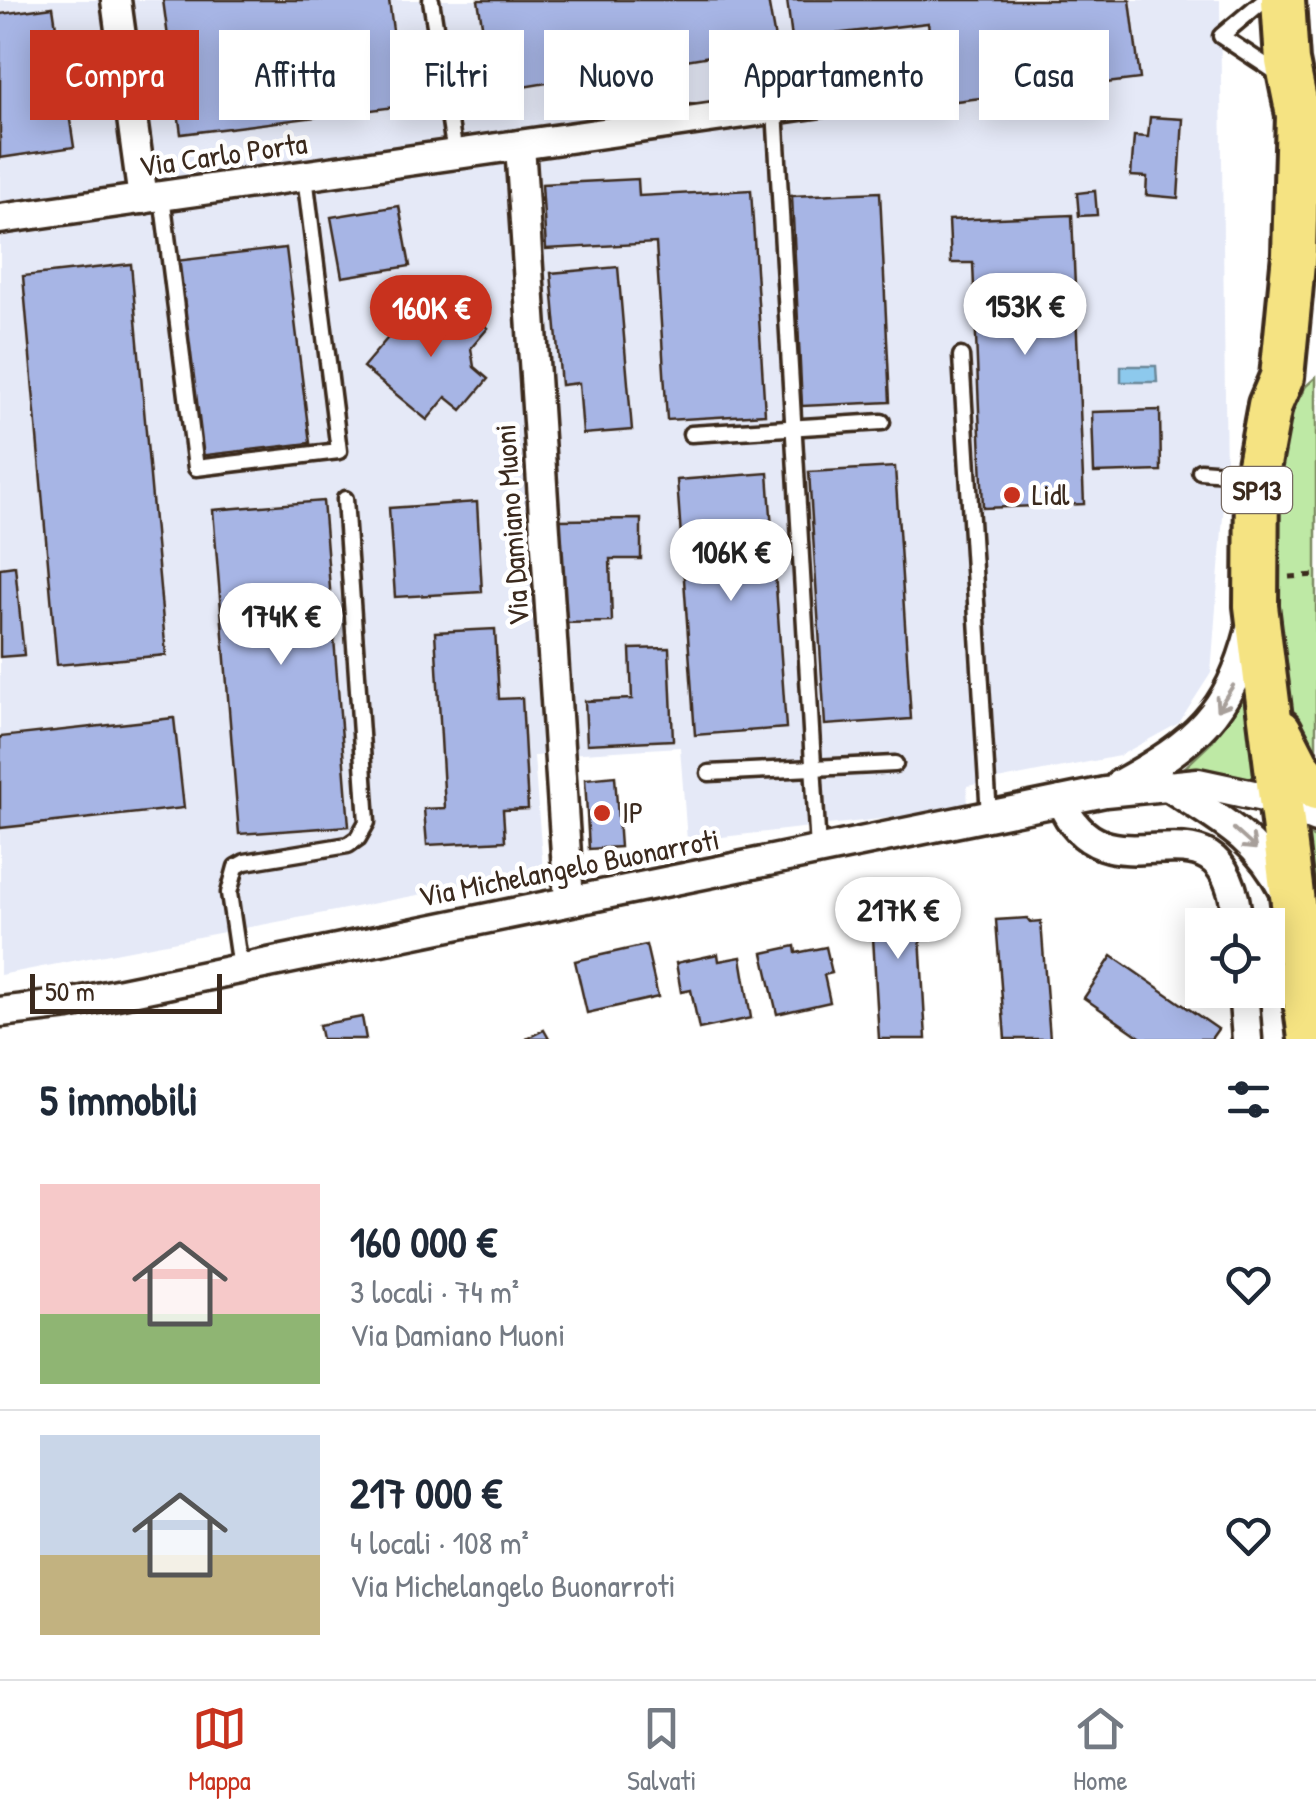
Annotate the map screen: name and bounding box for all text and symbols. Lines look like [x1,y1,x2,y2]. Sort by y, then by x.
chip: Compra [30,30,199,120]
chip: Affitta [219,30,370,120]
chip: Filtri [390,30,524,120]
chip: Nuovo [544,30,689,120]
chip: Appartamento [709,30,959,120]
chip: Casa [979,30,1109,120]
street label: Via Carlo Porta [136,122,310,186]
pin: 153K € [944,273,1106,358]
pin: 160K € [350,275,512,360]
text: 153K € [986,284,1064,327]
text: 160K € [392,286,470,329]
street label: Via Damiano Muoni [484,423,538,627]
road number: SP13 [1222,467,1292,513]
place label: Lidl [1032,474,1070,514]
marker: Lidl [1001,484,1023,506]
pin: 106K € [650,519,812,604]
text: 106K € [692,530,770,573]
pin: 174K € [200,583,362,668]
text: 174K € [242,594,320,637]
one-way arrow [1214,683,1235,711]
place label: IP [622,792,643,832]
marker: IP [591,802,613,824]
street label: Via Michelangelo Buonarroti [415,818,723,916]
one-way arrow [1232,827,1257,850]
pin: 217K € [817,877,979,962]
text: 217K € [857,888,939,931]
map controls [1185,908,1285,1008]
button: locate [1185,908,1285,1008]
scale bar [30,969,222,1014]
text: 50 m [45,972,95,1010]
text: 5 immobili [40,1071,198,1128]
icon: filters [1221,1072,1276,1127]
text: 160 000 € [350,1213,497,1270]
icon: home [120,1224,240,1344]
icon: heart [1221,1257,1276,1312]
text: 3 locali · 74 m² [350,1270,519,1313]
text: Via Damiano Muoni [350,1313,565,1356]
text: 217 000 € [350,1464,502,1521]
icon: home [120,1475,240,1595]
icon: heart [1221,1508,1276,1563]
text: 4 locali · 108 m² [350,1521,529,1564]
text: Via Michelangelo Buonarroti [350,1564,676,1607]
tab: Mappa [188,1701,251,1799]
tab: Salvati [627,1701,696,1799]
tab: Home [1073,1701,1128,1799]

